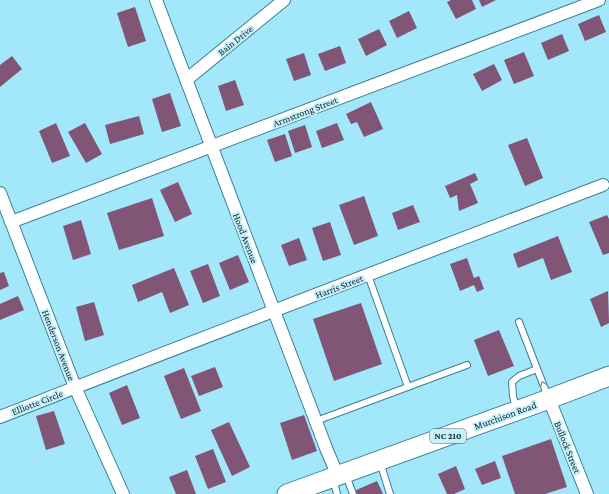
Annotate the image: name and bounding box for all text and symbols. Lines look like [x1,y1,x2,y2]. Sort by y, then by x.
street label: Bain Drive [216,23,255,58]
street label: Armstrong Street [271,94,340,129]
street label: Hood Avenue [231,211,260,265]
street label: Harris Street [314,272,365,301]
street label: Henderson Avenue [40,308,77,383]
one-way arrow [540,381,548,388]
street label: Elliotte Circle [10,387,65,417]
street label: Murchison Road [473,399,538,432]
street label: Bullock Street [552,420,583,475]
road number: NC 210 [430,429,466,443]

